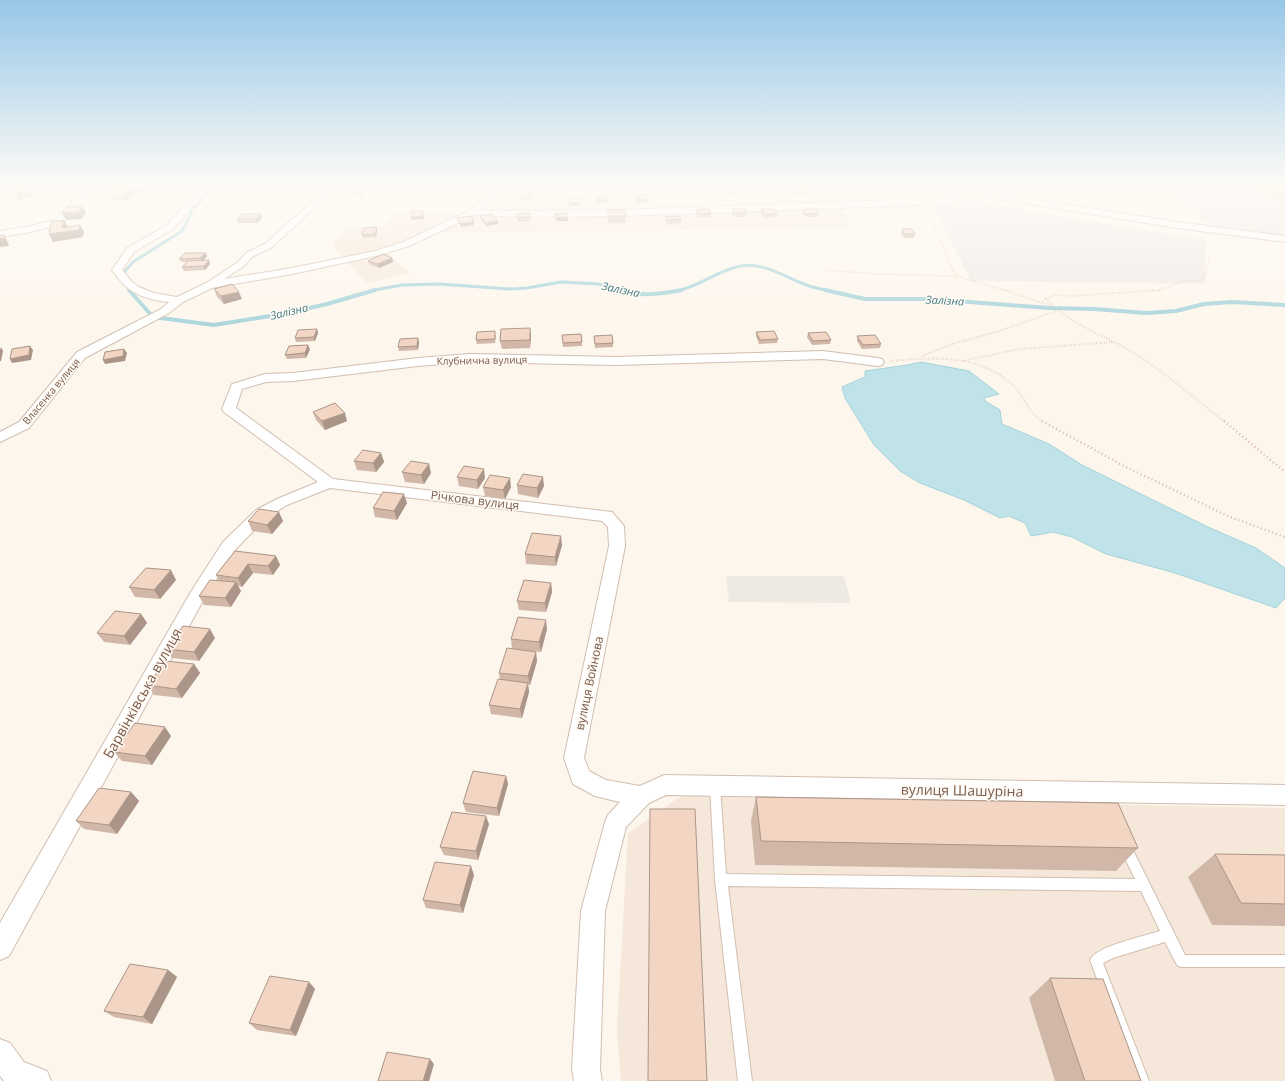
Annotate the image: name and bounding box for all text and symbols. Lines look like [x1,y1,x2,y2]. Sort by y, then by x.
water label: Залізна [600,277,641,300]
water label: Залізна [924,291,965,308]
water label: Залізна [268,299,309,323]
street label: Клубнична вулиця [437,352,527,368]
street label: Власенка вулиця [19,355,83,427]
street label: Річкова вулиця [430,486,520,514]
street label: Барвінківська вулиця [98,624,186,762]
street label: вулиця Войнова [571,634,607,732]
street label: вулиця Шашуріна [901,779,1023,801]

